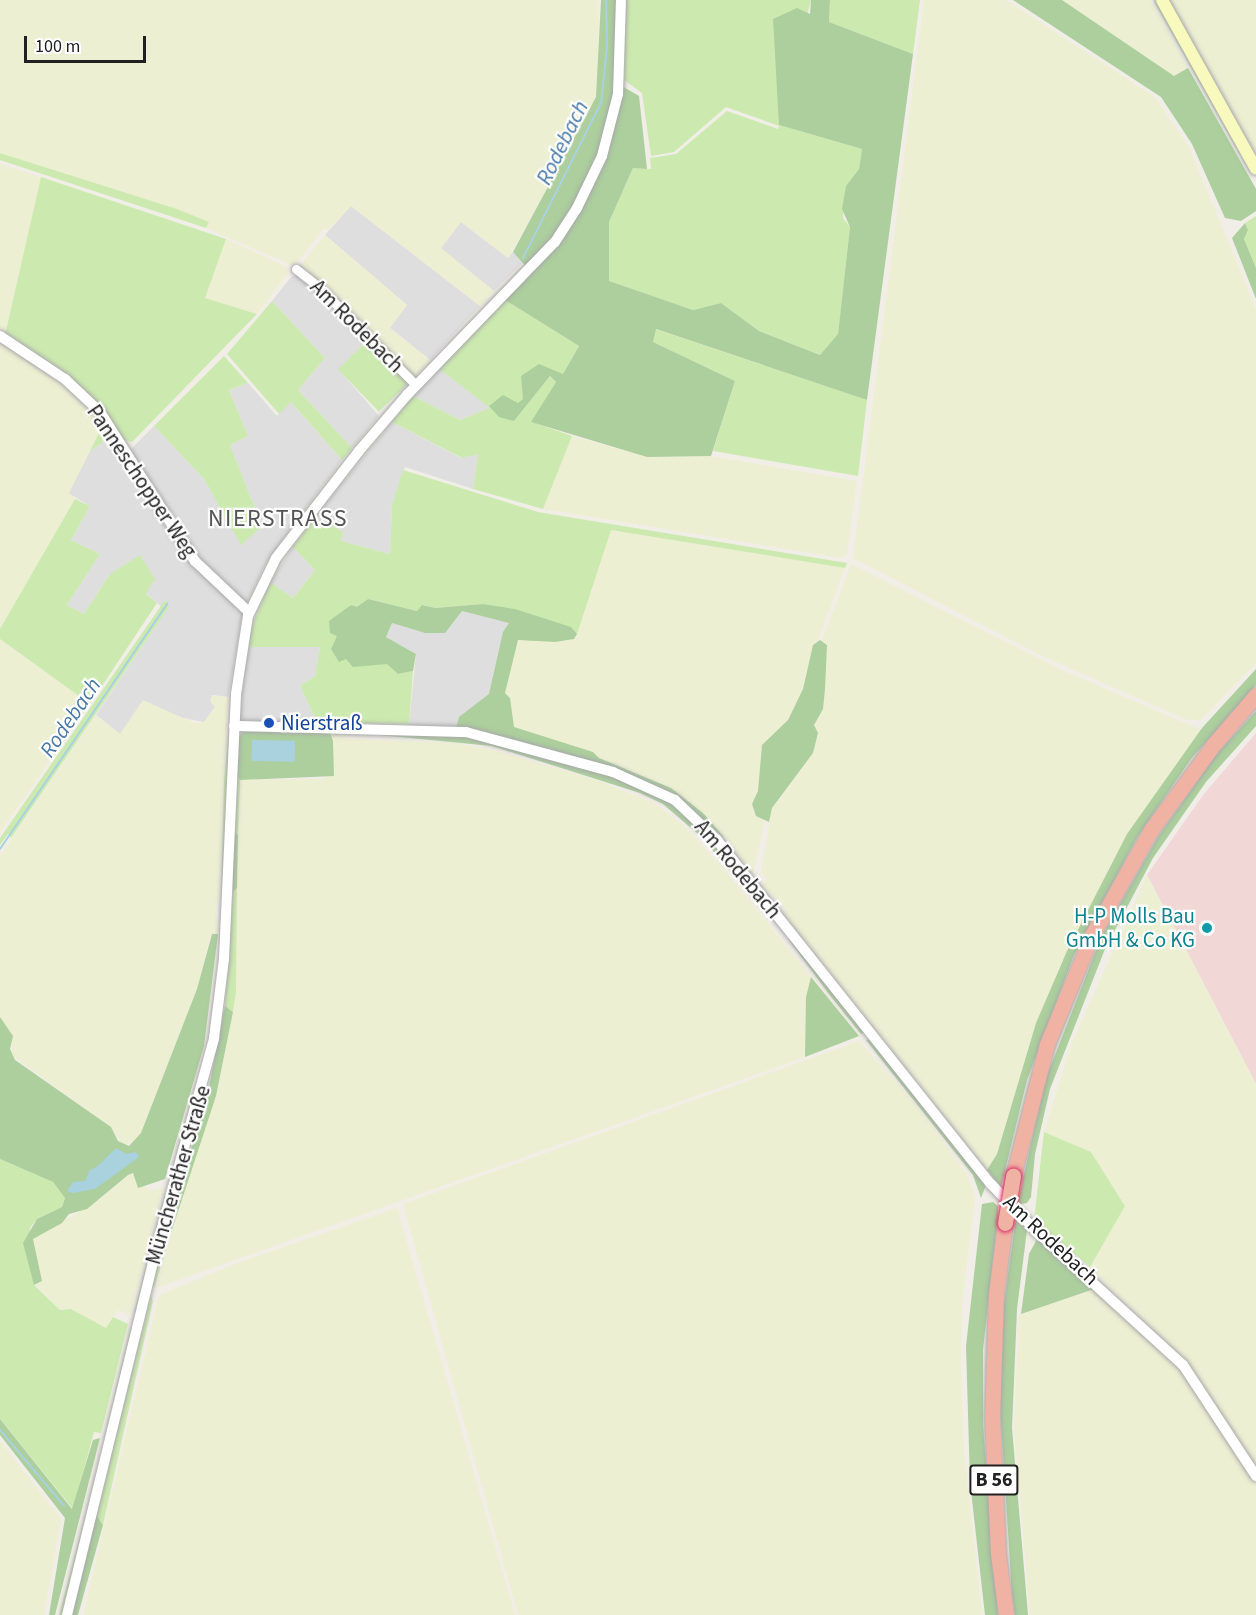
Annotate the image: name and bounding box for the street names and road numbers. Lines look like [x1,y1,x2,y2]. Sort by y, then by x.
street label: Am Rodebach [305,274,409,378]
street label: Panneschopper Weg [82,400,202,562]
street label: Am Rodebach [689,815,787,923]
street label: Müncherather Straße [140,1083,216,1267]
street label: Am Rodebach [998,1189,1104,1291]
road number: B 56 [968,1463,1020,1497]

